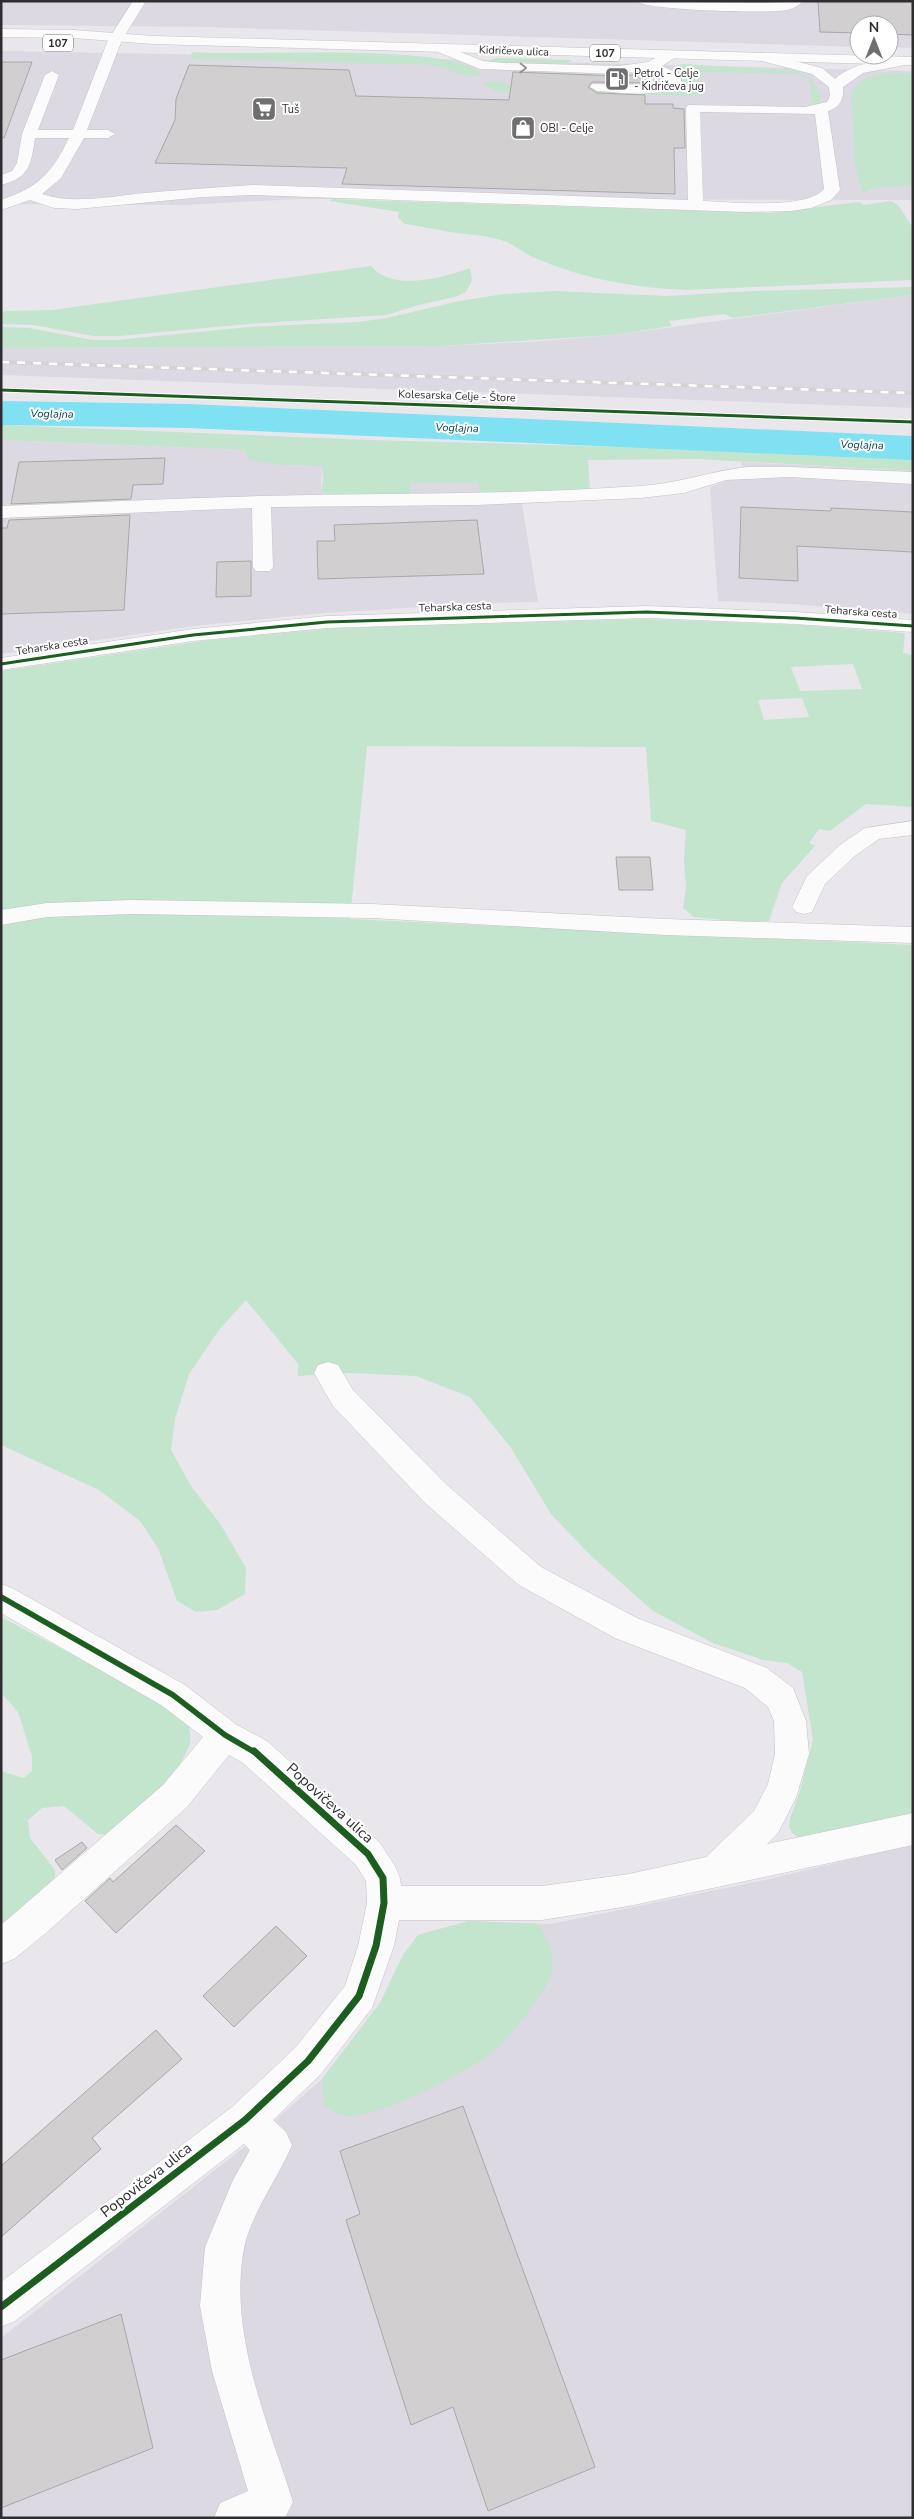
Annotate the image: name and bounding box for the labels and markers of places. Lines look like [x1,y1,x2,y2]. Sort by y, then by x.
fuel station icon: Petrol - Celje - Kidričeva jug [604,66,630,92]
place label: Petrol - Celje - Kidričeva jug [634,66,704,94]
supermarket icon: Tuš [251,96,277,122]
place label: Tuš [282,102,299,117]
shop icon: OBI - Celje [510,115,536,141]
place label: OBI - Celje [540,121,594,136]

